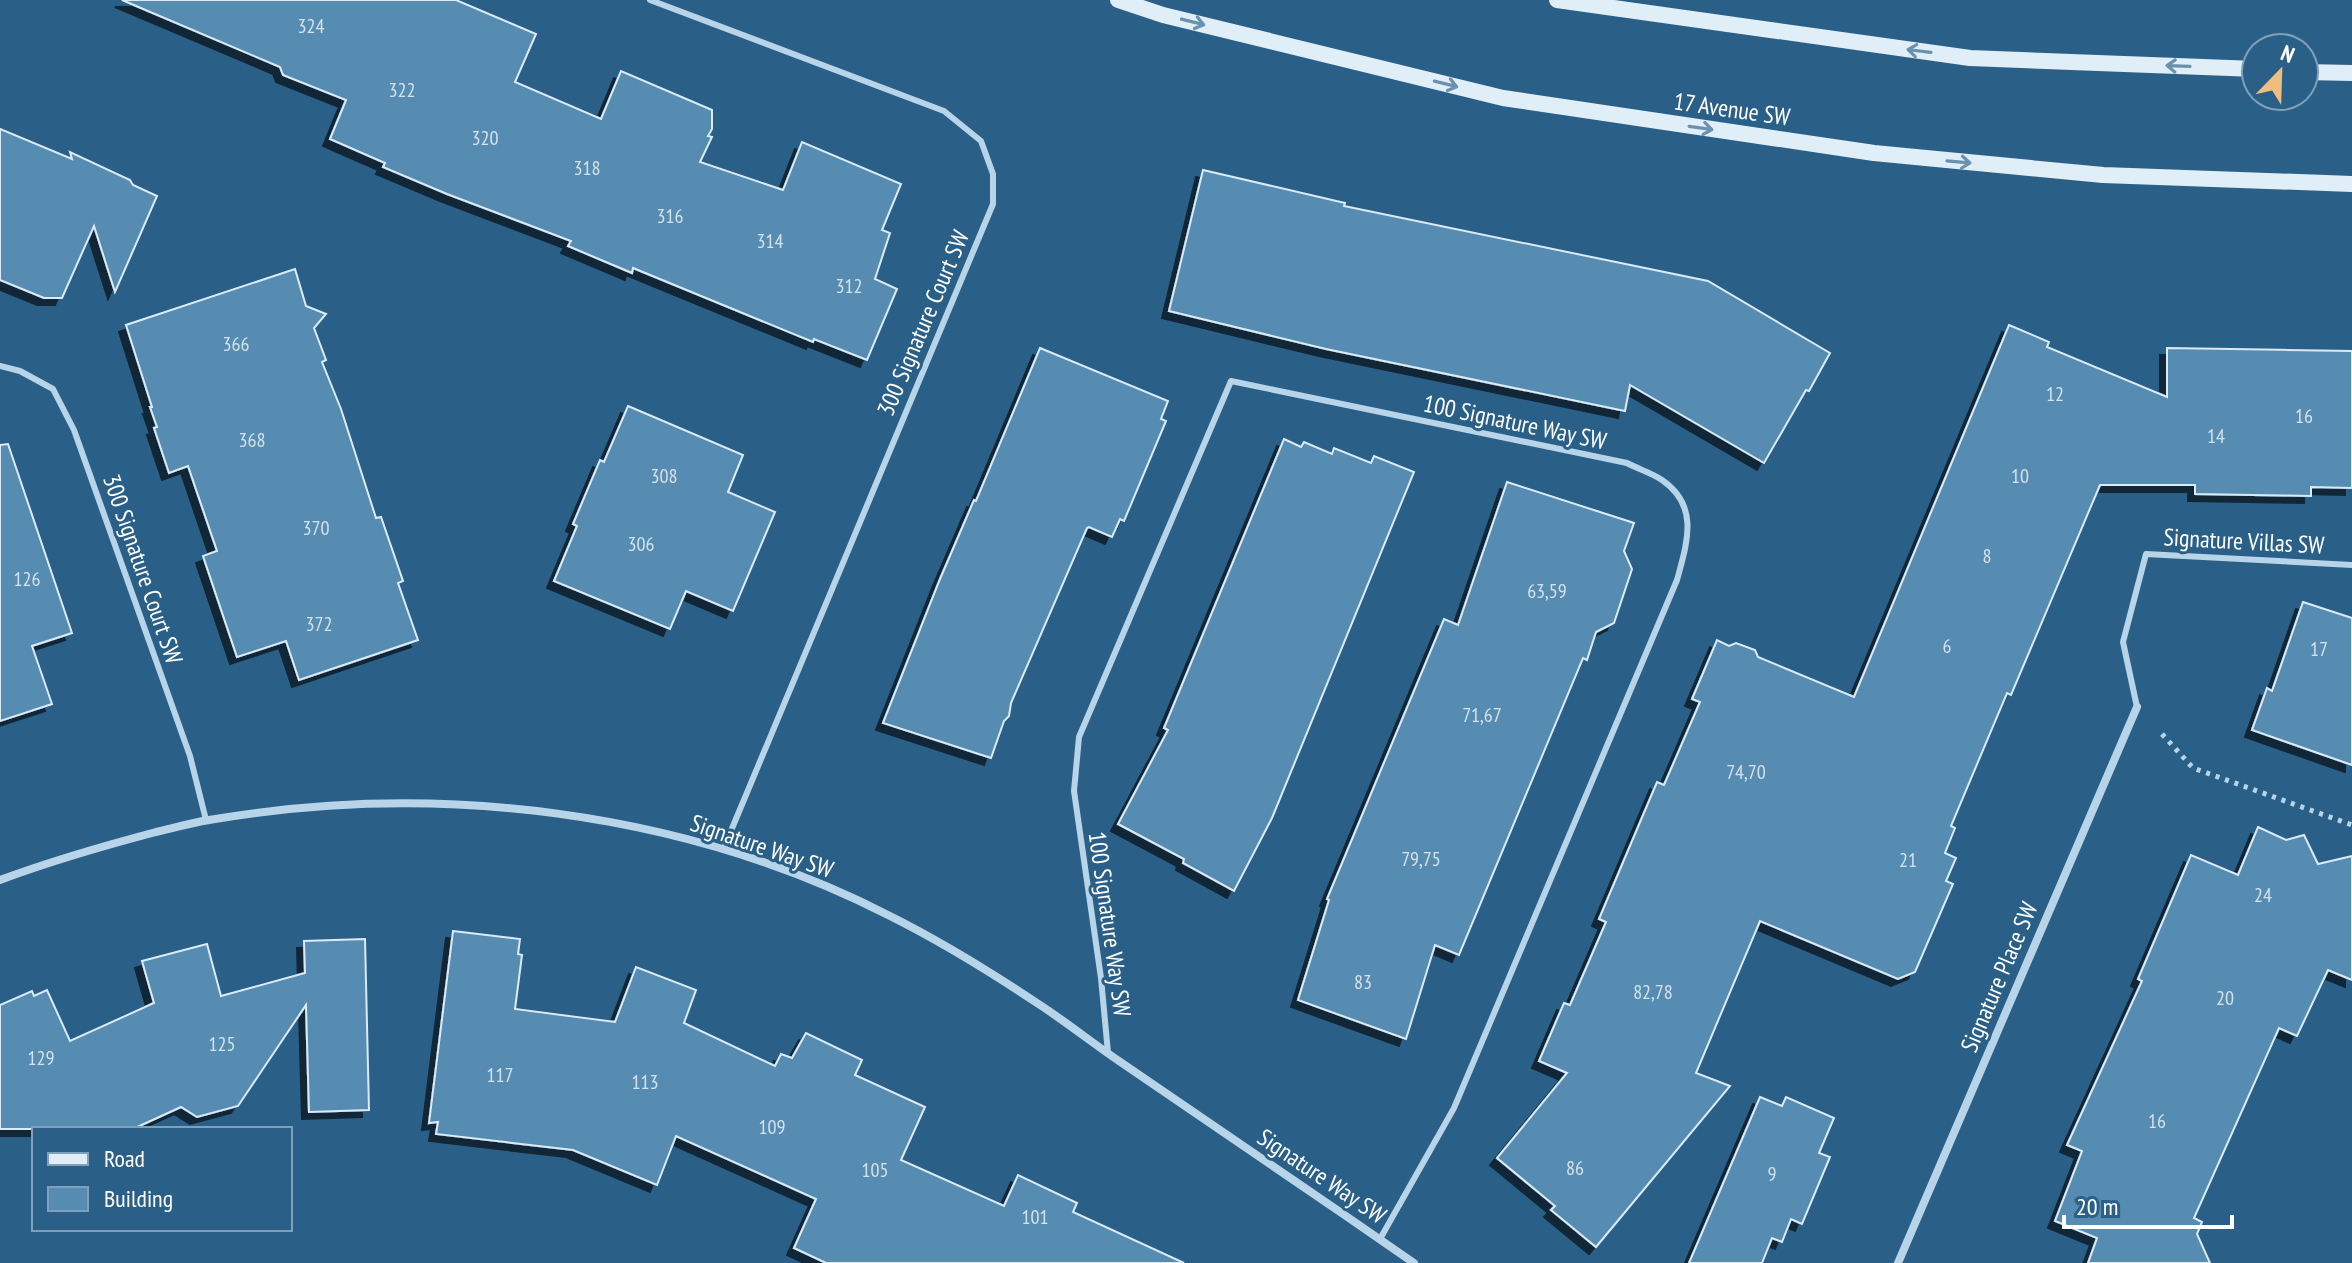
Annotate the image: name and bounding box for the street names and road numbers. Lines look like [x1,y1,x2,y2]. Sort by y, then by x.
street label: 17 Avenue SW [1672,85,1792,133]
street label: 300 Signature Court SW [870,226,976,420]
street label: 100 Signature Way SW [1421,387,1609,457]
street label: 300 Signature Court SW [96,470,190,668]
street label: Signature Villas SW [2163,521,2325,561]
street label: Signature Way SW [687,807,837,885]
street label: 100 Signature Way SW [1082,830,1138,1018]
street label: Signature Place SW [1953,897,2045,1057]
street label: Signature Way SW [1252,1122,1392,1230]

